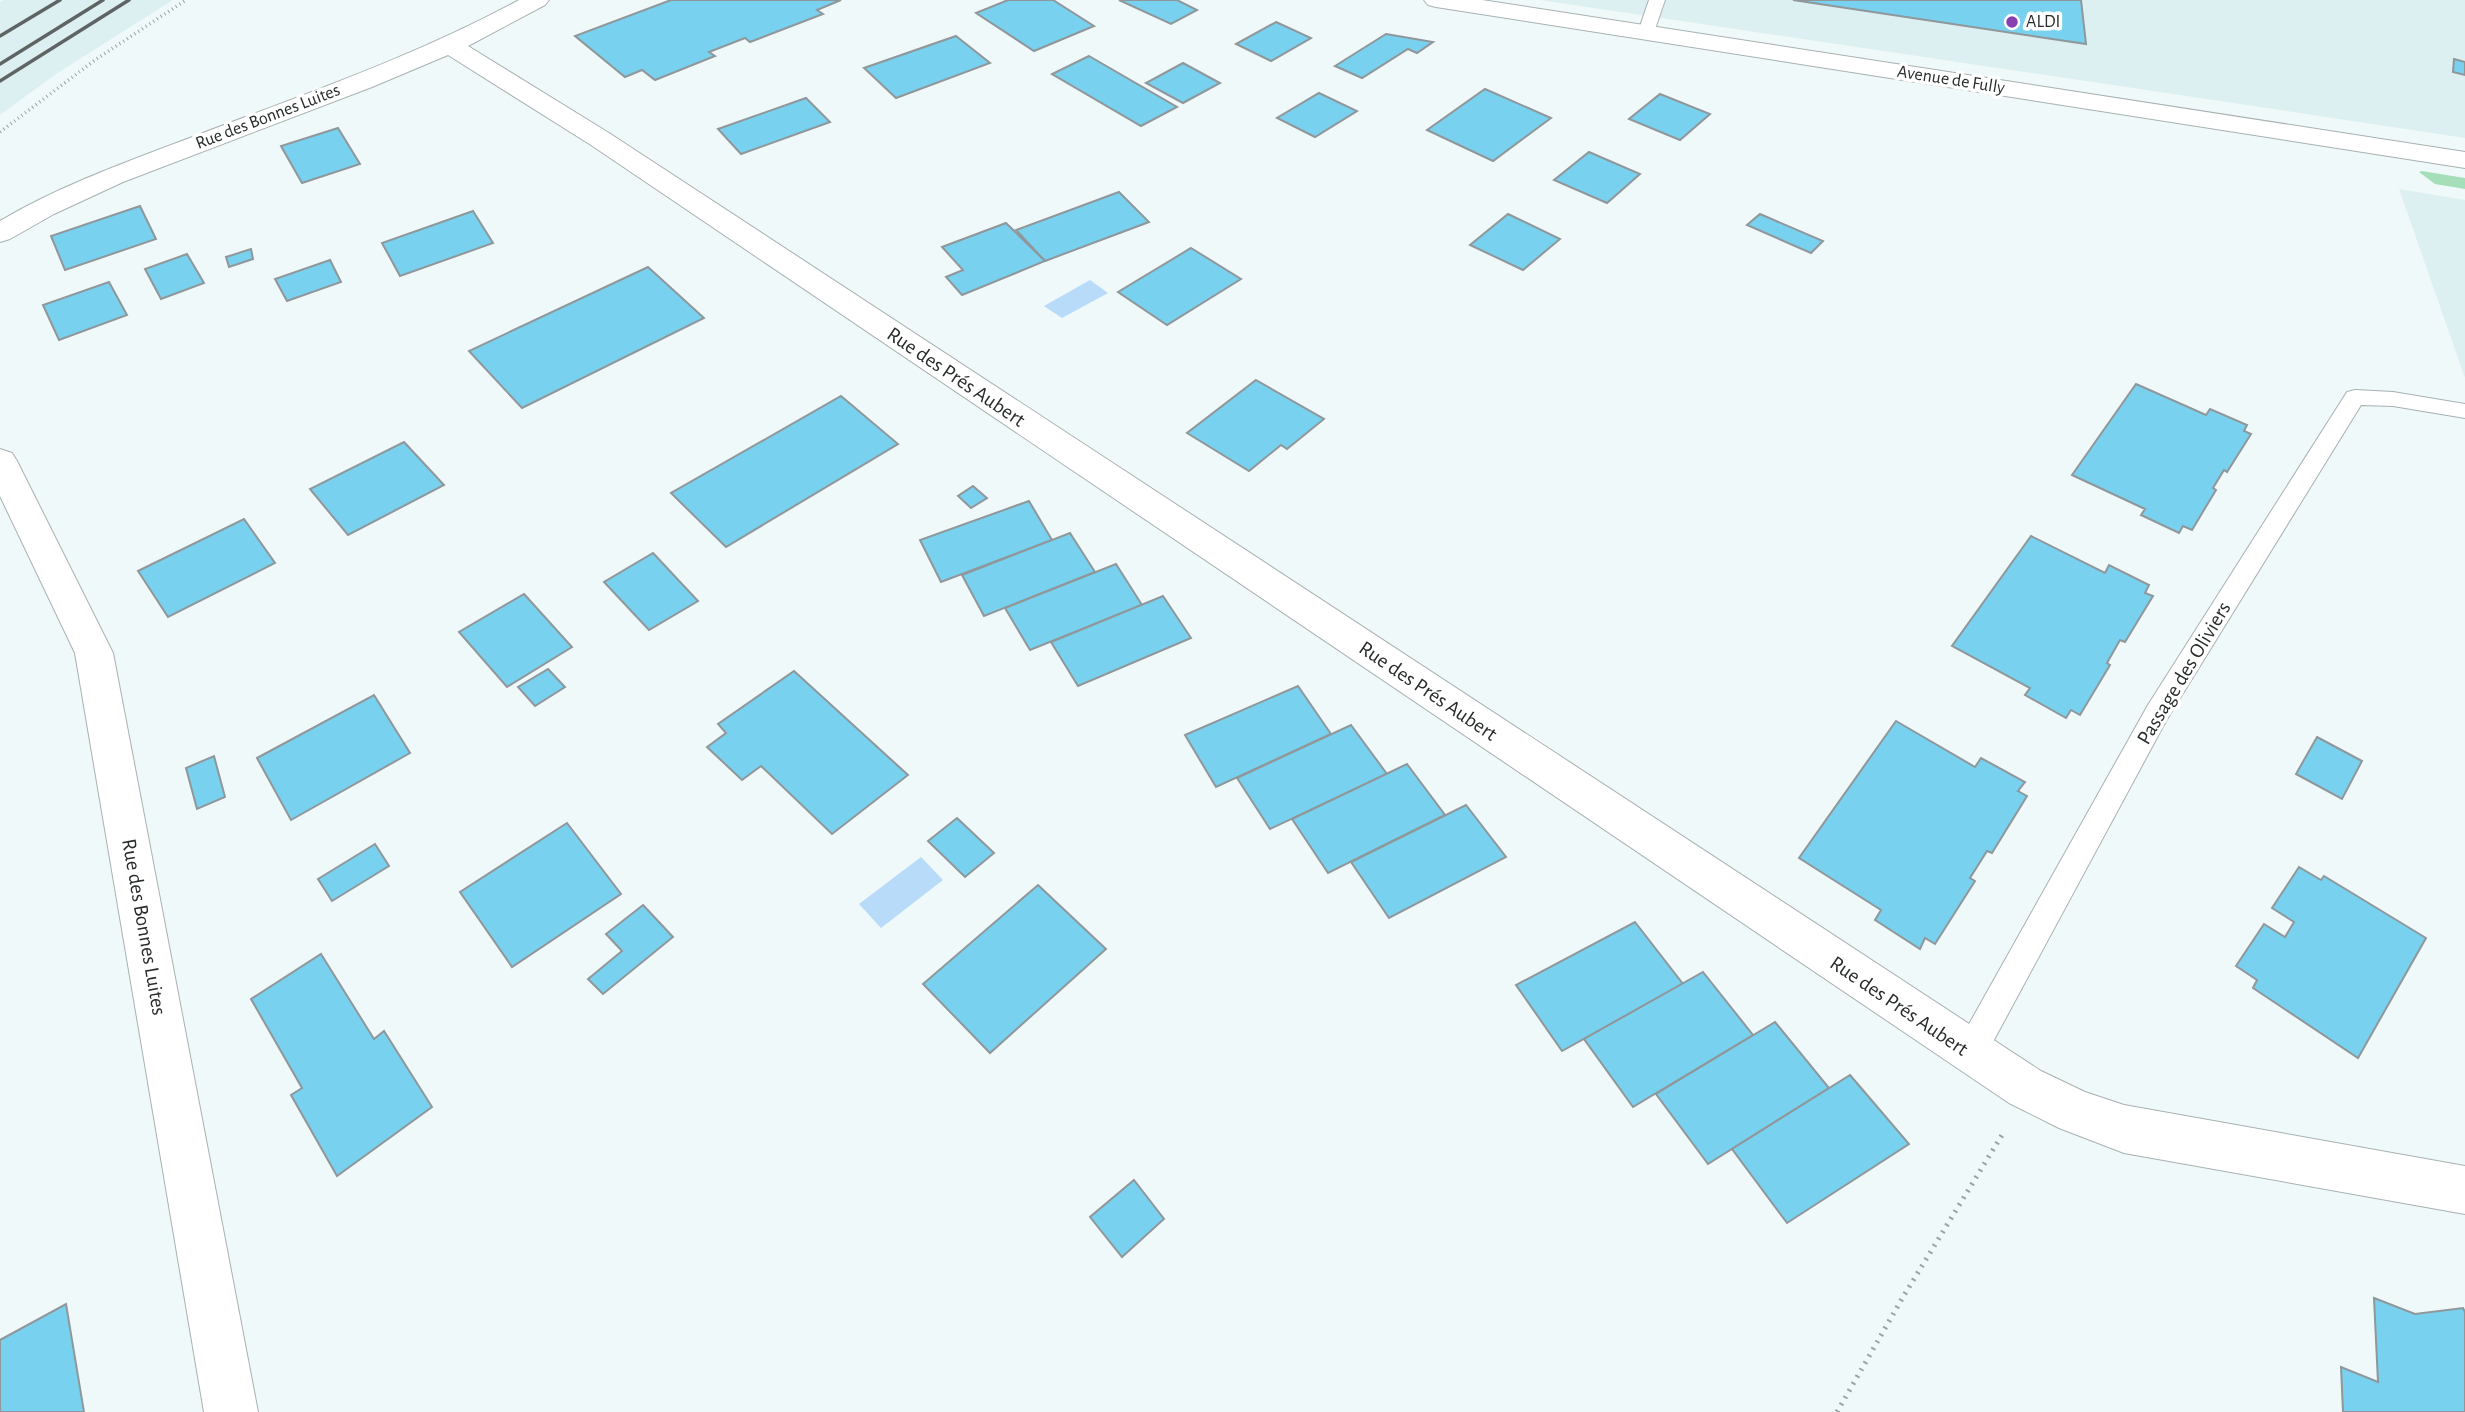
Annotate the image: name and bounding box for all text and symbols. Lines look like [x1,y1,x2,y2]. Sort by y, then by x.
place label: ALDI [2026,13,2060,31]
marker: ALDI [2004,14,2020,30]
street label: Avenue de Fully [1896,63,2006,97]
street label: Rue des Bonnes Luites [193,81,343,153]
street label: Rue des Prés Aubert [883,323,1029,431]
street label: Passage des Oliviers [2133,598,2235,748]
street label: Rue des Prés Aubert [1355,637,1501,745]
street label: Rue des Bonnes Luites [118,837,170,1017]
street label: Rue des Prés Aubert [1826,952,1972,1060]

